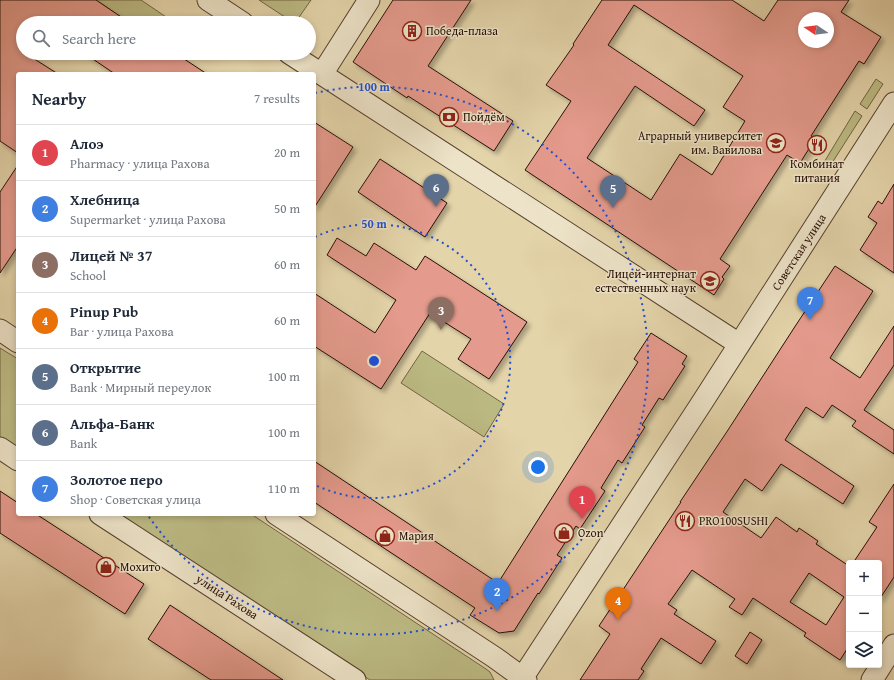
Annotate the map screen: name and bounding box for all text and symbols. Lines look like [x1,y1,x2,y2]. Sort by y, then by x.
north arrow [798,12,834,48]
search box [16,16,316,60]
building icon: Победа-плаза [401,20,423,42]
place label: Победа-плаза [426,22,498,39]
icon: search [30,27,52,49]
text: Search here [62,28,136,49]
text: 100 m [358,78,391,95]
text: Nearby [32,86,86,111]
text: 7 results [254,89,300,108]
bank icon: Пойдём [438,106,460,128]
place label: Пойдём [463,108,505,125]
place label: Аграрный университет им. Вавилова [638,127,762,158]
school or university icon: Аграрный университет им. Вавилова [765,132,787,154]
text: Алоэ [70,133,104,154]
restaurant icon: Комбинат питания [806,134,828,156]
text: 1 [42,143,48,162]
text: 20 m [274,143,300,162]
text: Pharmacy · улица Рахова [70,154,210,173]
place label: Комбинат питания [790,155,844,186]
pin: 6 [423,174,449,207]
pin: 5 [600,175,626,208]
text: Хлебница [70,189,140,210]
text: 2 [42,199,48,218]
text: 50 m [274,199,300,218]
text: Supermarket · улица Рахова [70,210,226,229]
street label: Советская улица [767,210,830,293]
text: 50 m [361,215,387,232]
text: Лицей № 37 [70,245,153,266]
text: 3 [42,255,48,274]
text: 60 m [274,255,300,274]
place label: Лицей-интернат естественных наук [595,265,697,296]
text: School [70,266,106,285]
school or university icon: Лицей-интернат естественных наук [699,270,721,292]
pin: 7 [797,287,823,320]
pin: 3 [428,297,454,330]
text: Pinup Pub [70,301,138,322]
text: 4 [42,311,48,330]
text: 60 m [274,311,300,330]
text: Bar · улица Рахова [70,322,174,341]
centre of rings [367,354,381,368]
text: Открытие [70,357,141,378]
text: 5 [42,367,48,386]
text: 100 m [268,367,300,386]
text: Bank · Мирный переулок [70,378,211,397]
text: Альфа-Банк [70,413,155,434]
text: 6 [42,423,48,442]
text: 100 m [268,423,300,442]
text: Bank [70,434,97,453]
your location [528,457,548,477]
text: Золотое перо [70,469,163,490]
text: 7 [42,479,48,498]
text: 110 m [268,479,300,498]
pin: 1 [569,486,595,519]
text: Shop · Советская улица [70,490,201,509]
restaurant icon: PRO100SUSHI [674,510,696,532]
place label: PRO100SUSHI [699,512,769,529]
shop icon: Ozon [553,522,575,544]
place label: Ozon [578,524,604,541]
shop icon: Мария [374,525,396,547]
place label: Мария [399,527,434,544]
shop icon: Мохито [95,556,117,578]
place label: Мохито [120,558,161,575]
map controls [846,560,882,668]
button: + [846,560,882,596]
street label: улица Рахова [192,570,262,623]
pin: 2 [484,578,510,611]
pin: 4 [605,587,631,620]
button: − [846,596,882,632]
button: layers [846,632,882,668]

